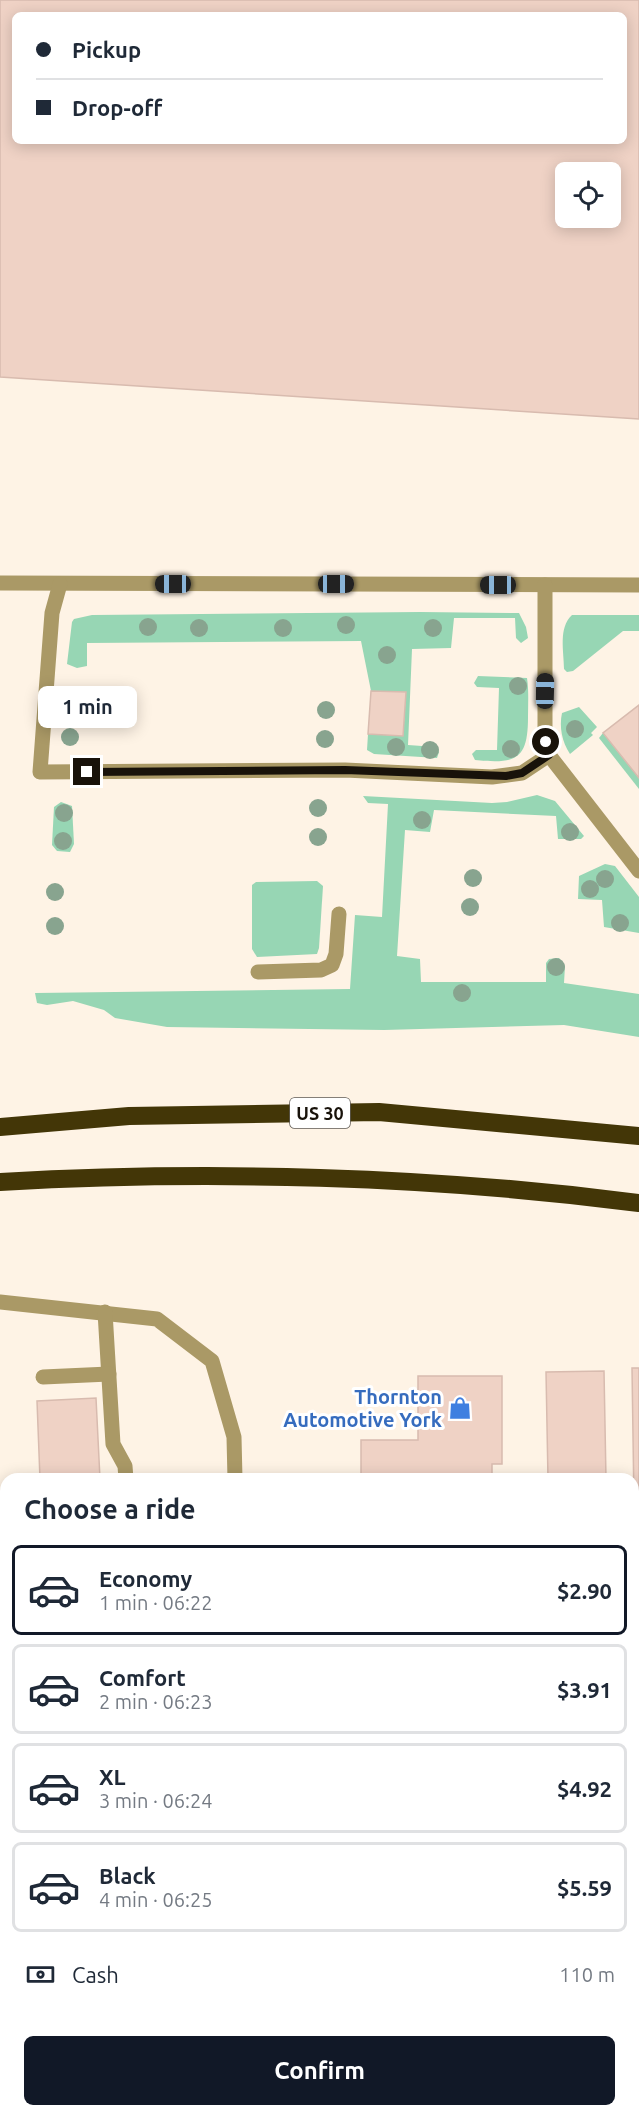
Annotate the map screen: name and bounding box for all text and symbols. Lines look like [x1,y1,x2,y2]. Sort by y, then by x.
text: Pickup [72,37,141,62]
text: Drop-off [72,95,162,120]
map controls [555,162,621,228]
button: locate [555,162,621,228]
car [155,575,191,593]
car [318,575,354,593]
car [480,576,516,594]
car [536,673,554,709]
callout: 1 min [38,685,136,727]
text: 1 min [62,695,113,718]
route start [532,728,559,755]
route end [73,758,100,785]
road number: US 30 [290,1098,350,1128]
place label: Thornton Automotive York [283,1385,442,1431]
shop icon: Thornton Automotive York [447,1395,473,1421]
text: Choose a ride [24,1494,196,1524]
icon: car [27,1563,81,1617]
text: Economy [99,1566,192,1591]
text: $2.90 [557,1578,612,1603]
text: 1 min · 06:22 [99,1591,213,1614]
icon: car [27,1662,81,1716]
text: Comfort [99,1665,186,1690]
text: $3.91 [557,1677,612,1702]
text: 2 min · 06:23 [99,1690,213,1713]
icon: car [27,1761,81,1815]
text: XL [99,1764,126,1789]
text: $4.92 [557,1776,612,1801]
text: 3 min · 06:24 [99,1789,213,1812]
icon: car [27,1860,81,1914]
text: Black [99,1863,156,1888]
text: $5.59 [557,1875,612,1900]
text: 4 min · 06:25 [99,1888,213,1911]
icon: cash [24,1958,57,1991]
text: Cash [72,1962,119,1987]
text: 110 m [559,1963,615,1986]
button: Confirm [24,2036,615,2105]

